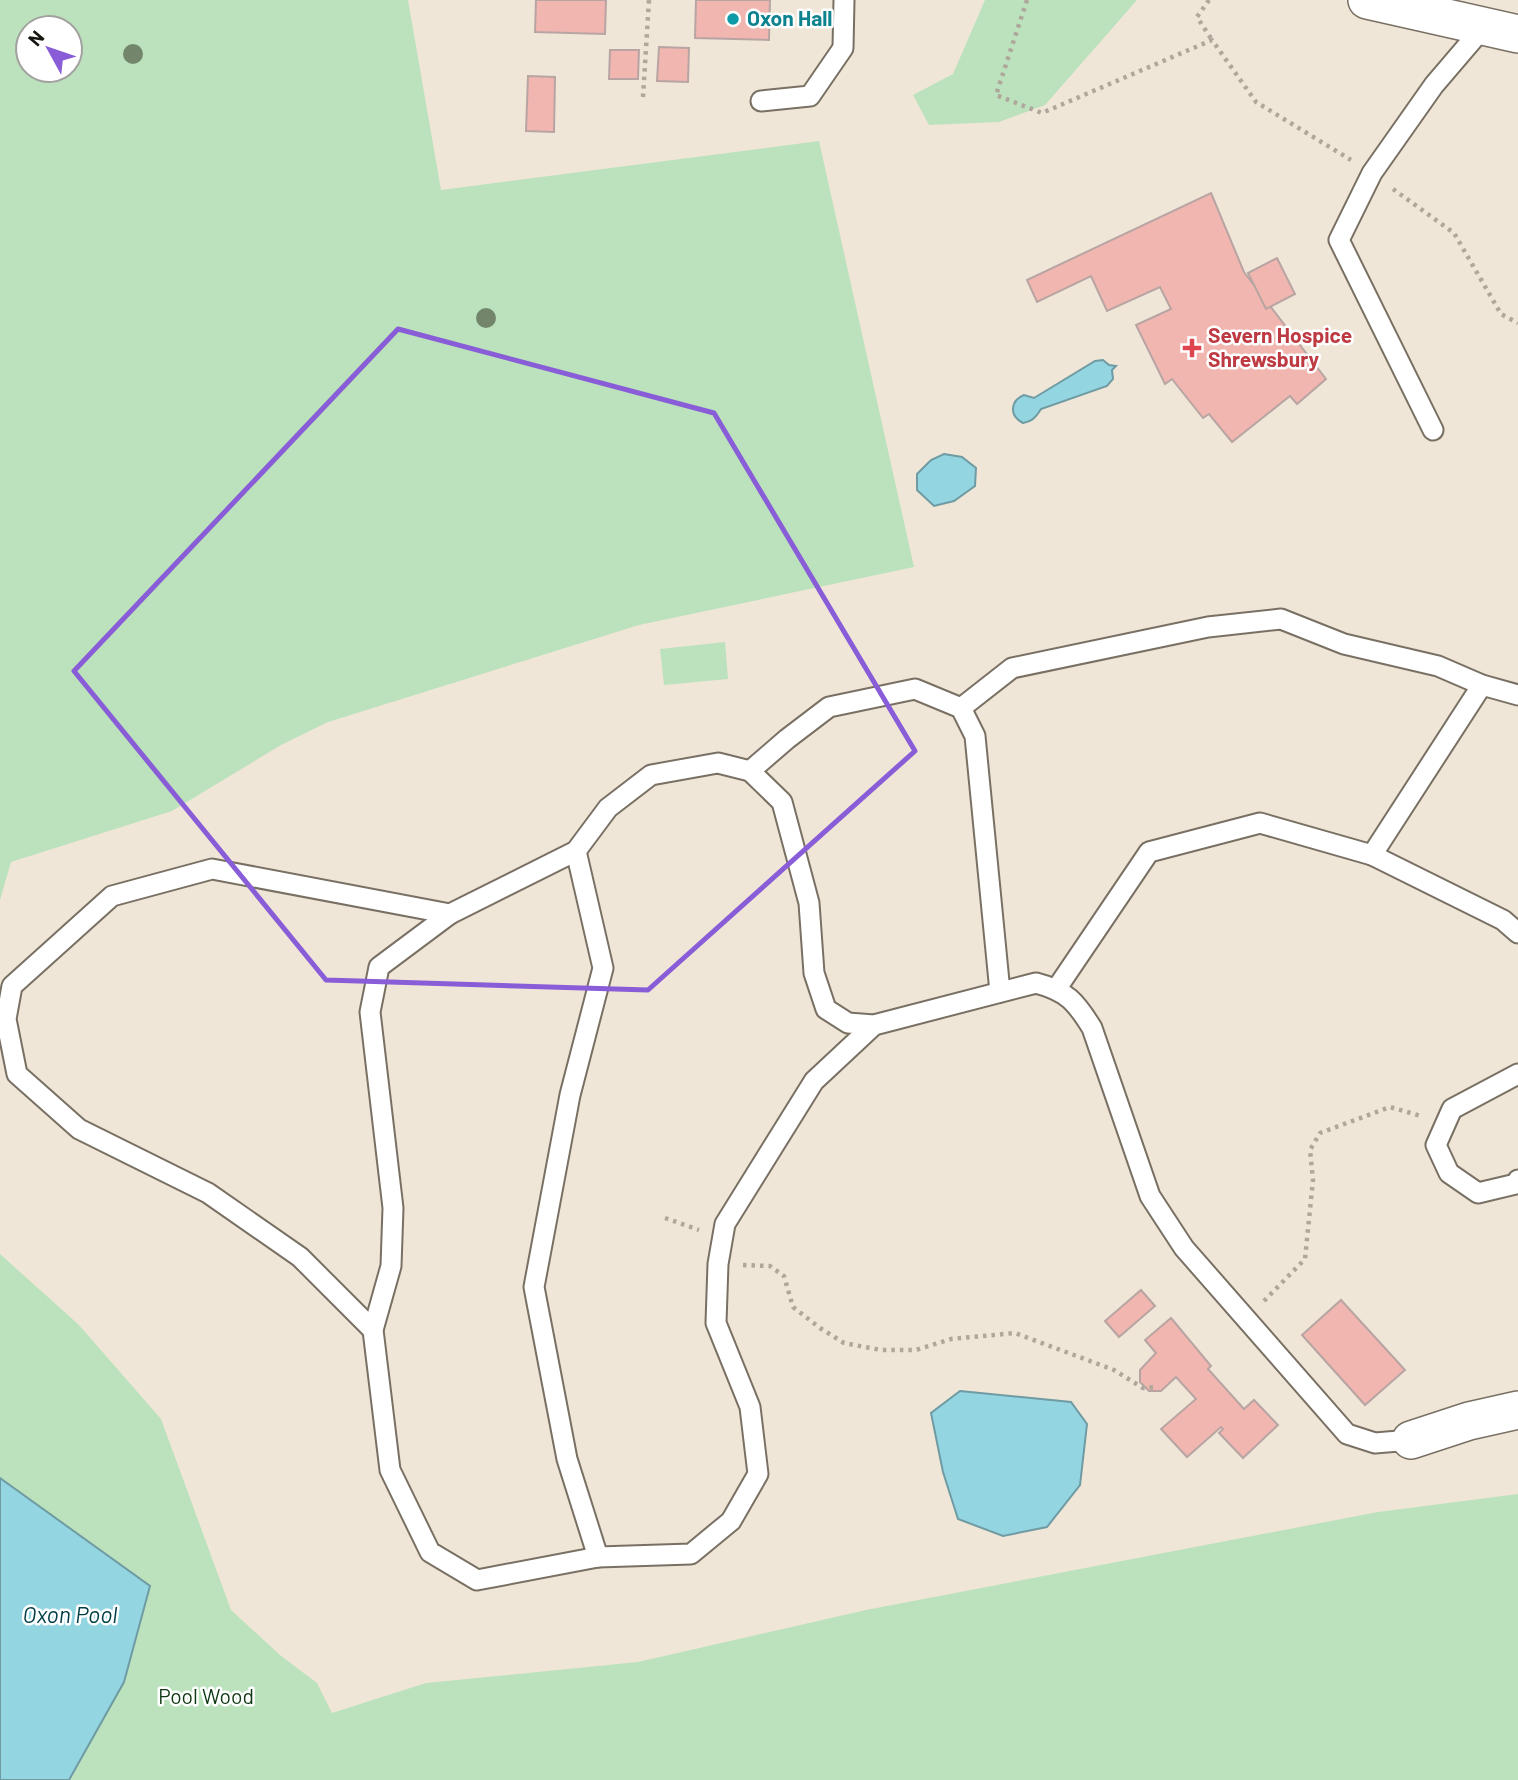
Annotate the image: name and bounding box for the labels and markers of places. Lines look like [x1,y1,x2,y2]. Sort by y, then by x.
place label: Oxon Hall [747,5,832,30]
marker: Oxon Hall [725,11,741,27]
place label: Severn Hospice Shrewsbury [1208,322,1352,371]
marker: Severn Hospice Shrewsbury [1182,338,1202,358]

